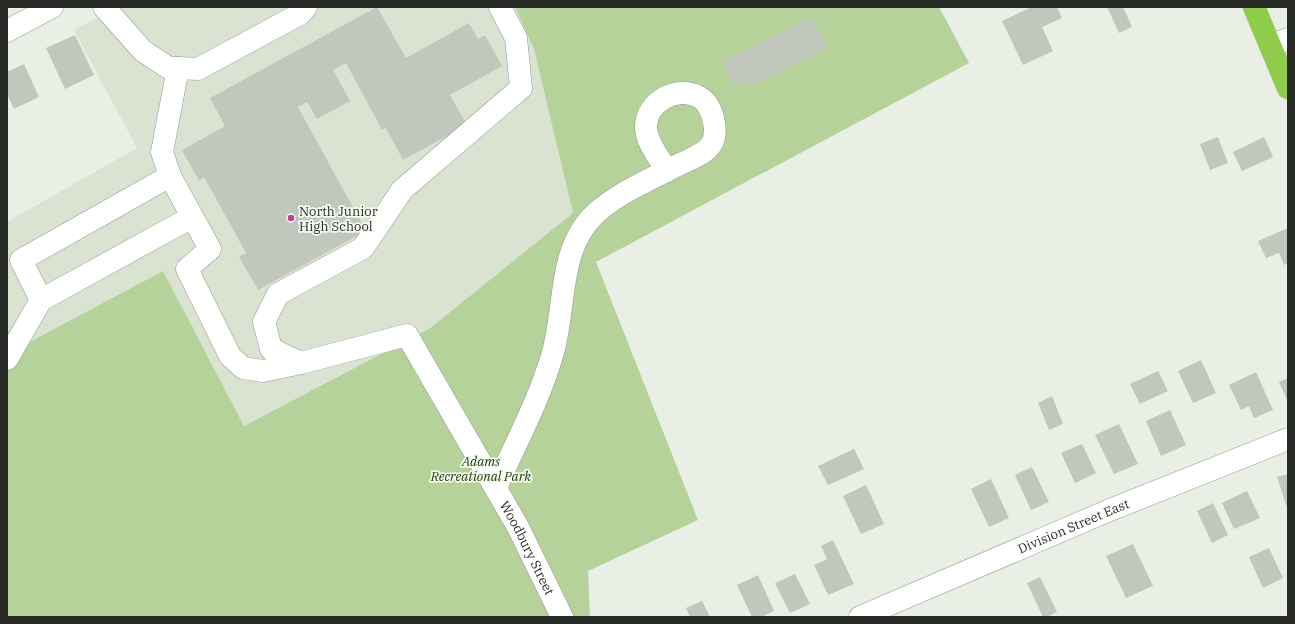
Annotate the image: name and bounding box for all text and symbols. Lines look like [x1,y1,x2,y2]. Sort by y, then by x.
place label: North Junior High School [299,203,378,235]
marker: North Junior High School [286,213,296,223]
park label: Adams Recreational Park [430,453,531,485]
street label: Division Street East [1015,495,1132,557]
street label: Woodbury Street [496,498,558,598]

